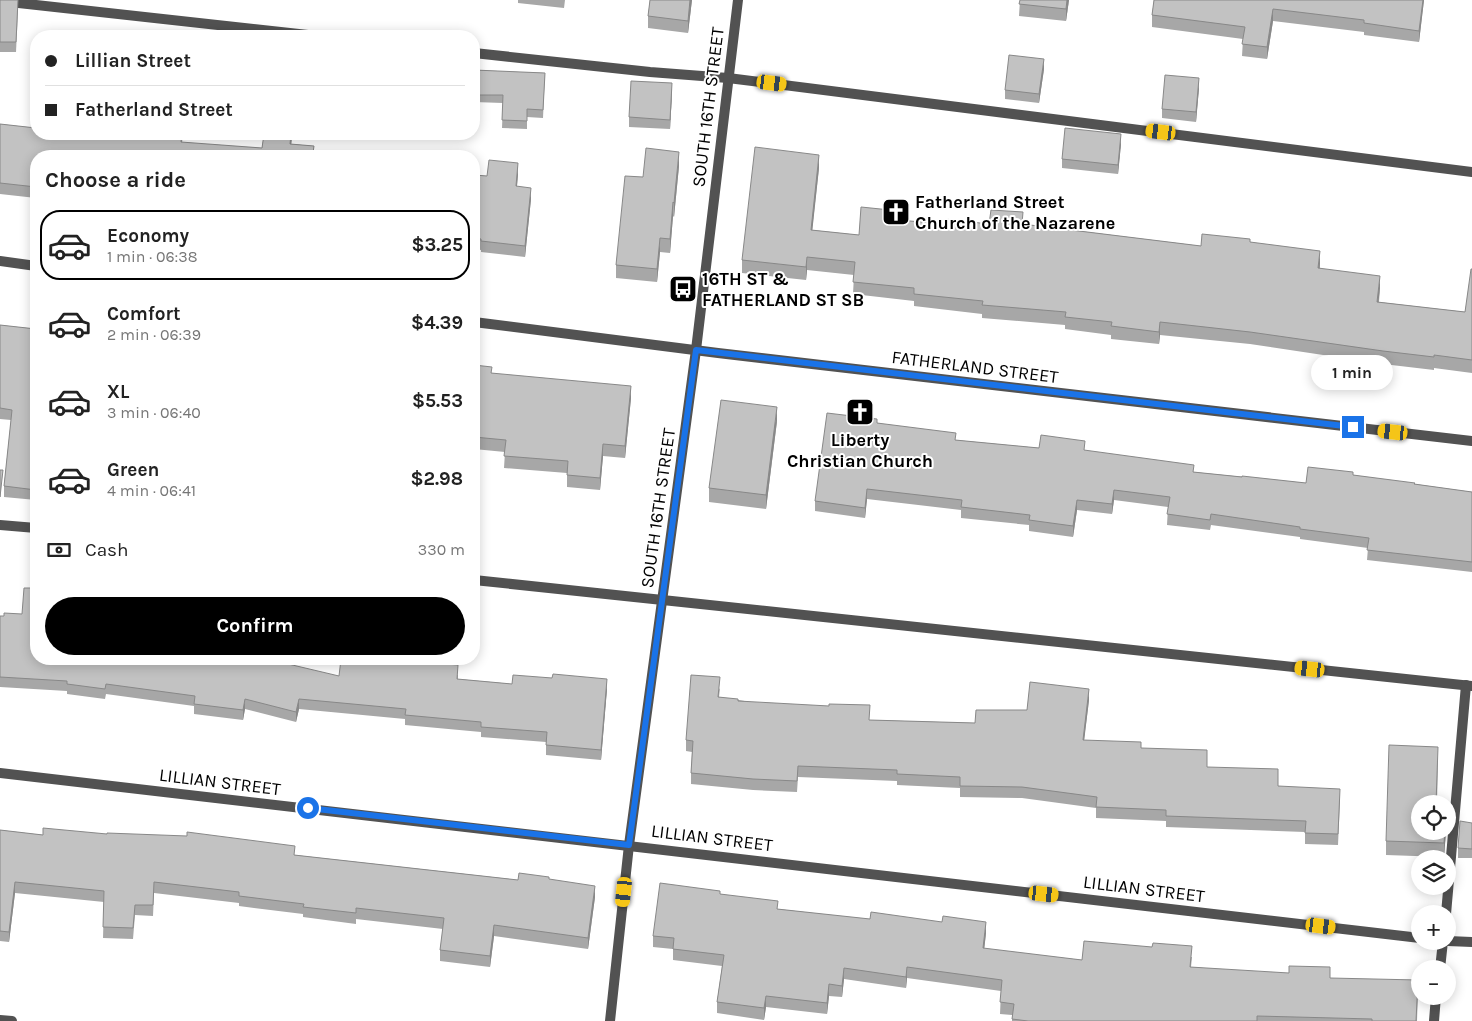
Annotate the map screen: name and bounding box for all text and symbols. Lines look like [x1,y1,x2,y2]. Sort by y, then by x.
street label: SOUTH 16TH STREET [687,26,729,188]
text: Lillian Street [75,50,191,72]
car [756,74,787,92]
text: Fatherland Street [75,99,233,121]
car [1145,123,1176,141]
text: Choose a ride [45,167,186,193]
place label: Fatherland Street Church of the Nazarene [915,191,1115,234]
church icon: Fatherland Street Church of the Nazarene [881,197,911,227]
icon: car [47,223,92,268]
text: Economy [107,225,189,247]
text: $3.25 [411,234,463,256]
text: 1 min · 06:38 [107,247,198,266]
place label: 16TH ST & FATHERLAND ST SB [702,268,864,311]
bus stop icon: 16TH ST & FATHERLAND ST SB [668,274,698,304]
icon: car [47,301,92,346]
text: Comfort [107,303,181,325]
text: $4.39 [411,312,463,334]
text: 2 min · 06:39 [107,325,201,344]
street label: FATHERLAND STREET [890,346,1060,388]
callout: 1 min [1312,354,1394,390]
text: 1 min [1332,363,1372,382]
icon: car [47,379,92,424]
text: XL [107,381,129,403]
text: $5.53 [412,390,463,412]
church icon: Liberty Christian Church [845,397,875,427]
text: 3 min · 06:40 [107,403,201,422]
route end [1342,416,1364,438]
car [1377,423,1408,441]
street label: SOUTH 16TH STREET [636,427,680,589]
place label: Liberty Christian Church [787,429,933,472]
icon: car [47,457,92,502]
text: Green [107,459,159,481]
text: $2.98 [410,468,463,490]
text: 4 min · 06:41 [107,481,196,500]
icon: cash [45,536,73,564]
text: Cash [85,539,129,561]
text: 330 m [418,540,465,559]
button: Confirm [45,597,465,655]
car [1294,660,1325,678]
street label: LILLIAN STREET [158,764,282,800]
map controls [1411,795,1456,1005]
button: locate [1411,795,1456,840]
route start [297,797,319,819]
street label: LILLIAN STREET [650,820,774,856]
button: layers [1411,850,1456,895]
street label: LILLIAN STREET [1082,871,1206,907]
car [614,876,633,908]
car [1028,885,1059,903]
button: + [1411,905,1456,950]
car [1305,917,1336,935]
button: − [1411,960,1456,1005]

